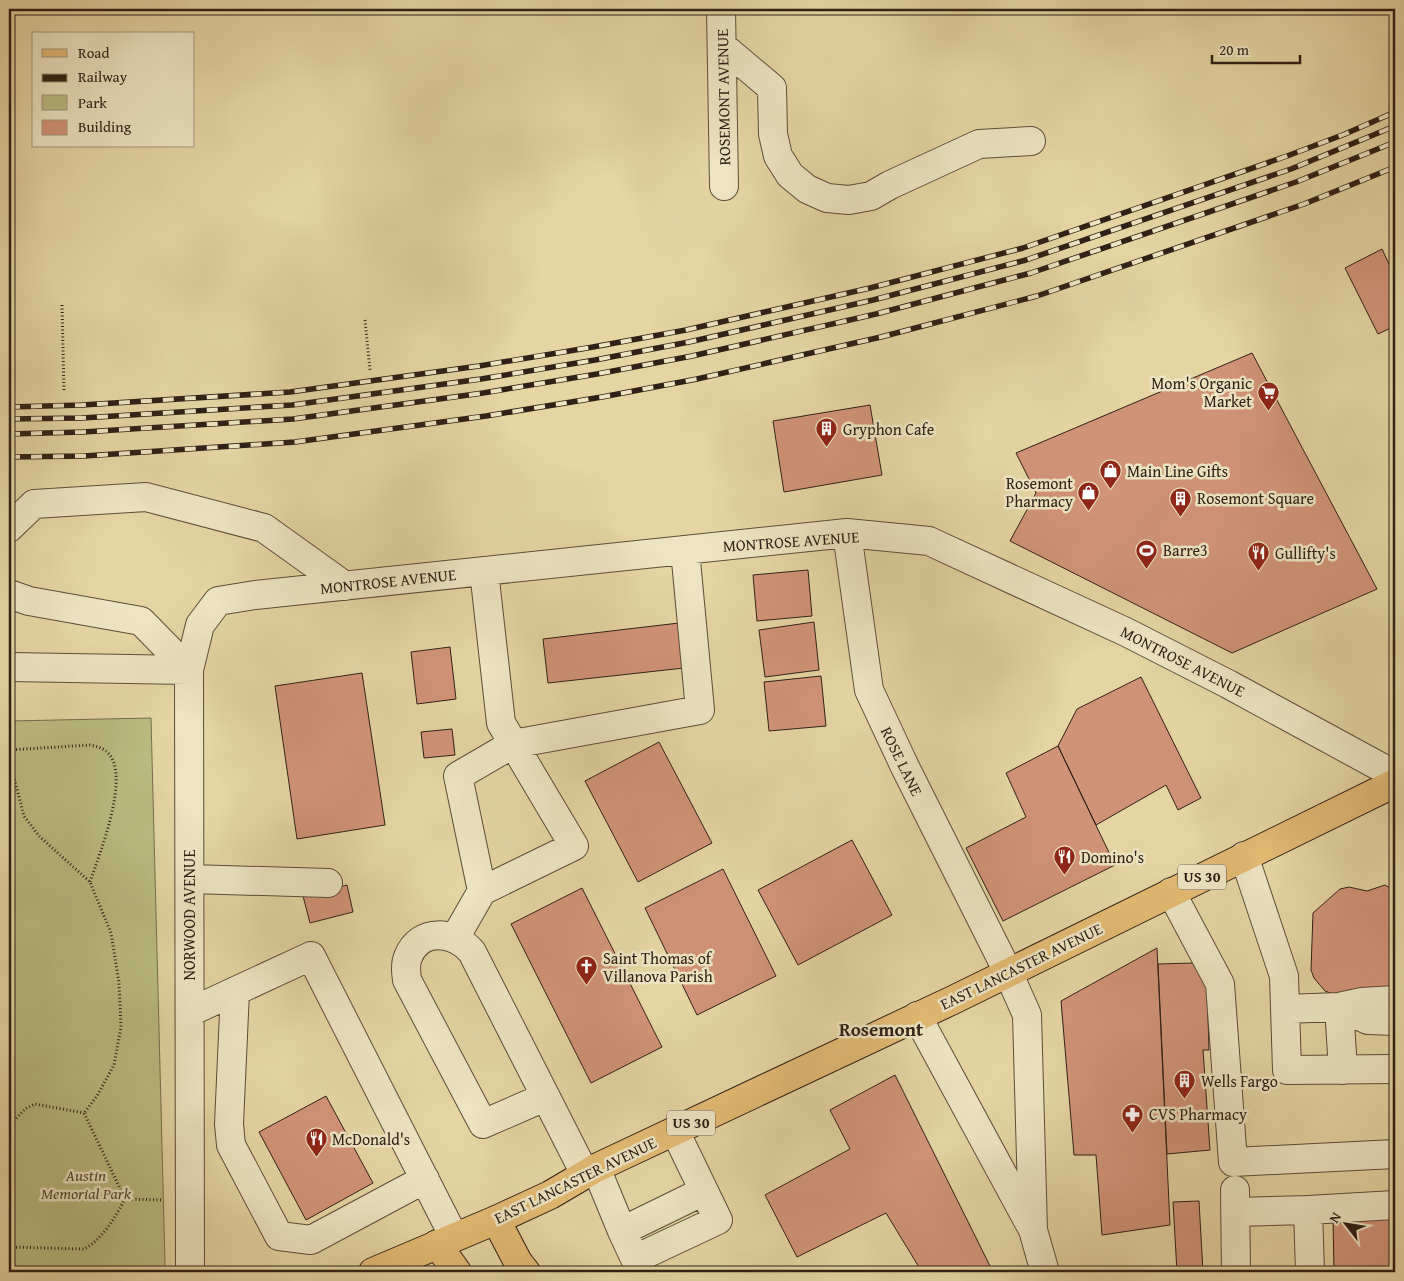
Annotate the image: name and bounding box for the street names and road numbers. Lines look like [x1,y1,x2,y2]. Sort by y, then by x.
street label: ROSEMONT AVENUE [710,28,736,166]
street label: MONTROSE AVENUE [722,524,860,558]
street label: MONTROSE AVENUE [319,562,457,600]
street label: MONTROSE AVENUE [1117,619,1249,703]
street label: ROSE LANE [875,722,929,800]
street label: NORWOOD AVENUE [177,849,201,981]
road number: US 30 [1178,864,1226,890]
street label: EAST LANCASTER AVENUE [936,916,1106,1016]
road number: US 30 [667,1110,715,1136]
street label: EAST LANCASTER AVENUE [490,1130,660,1230]

